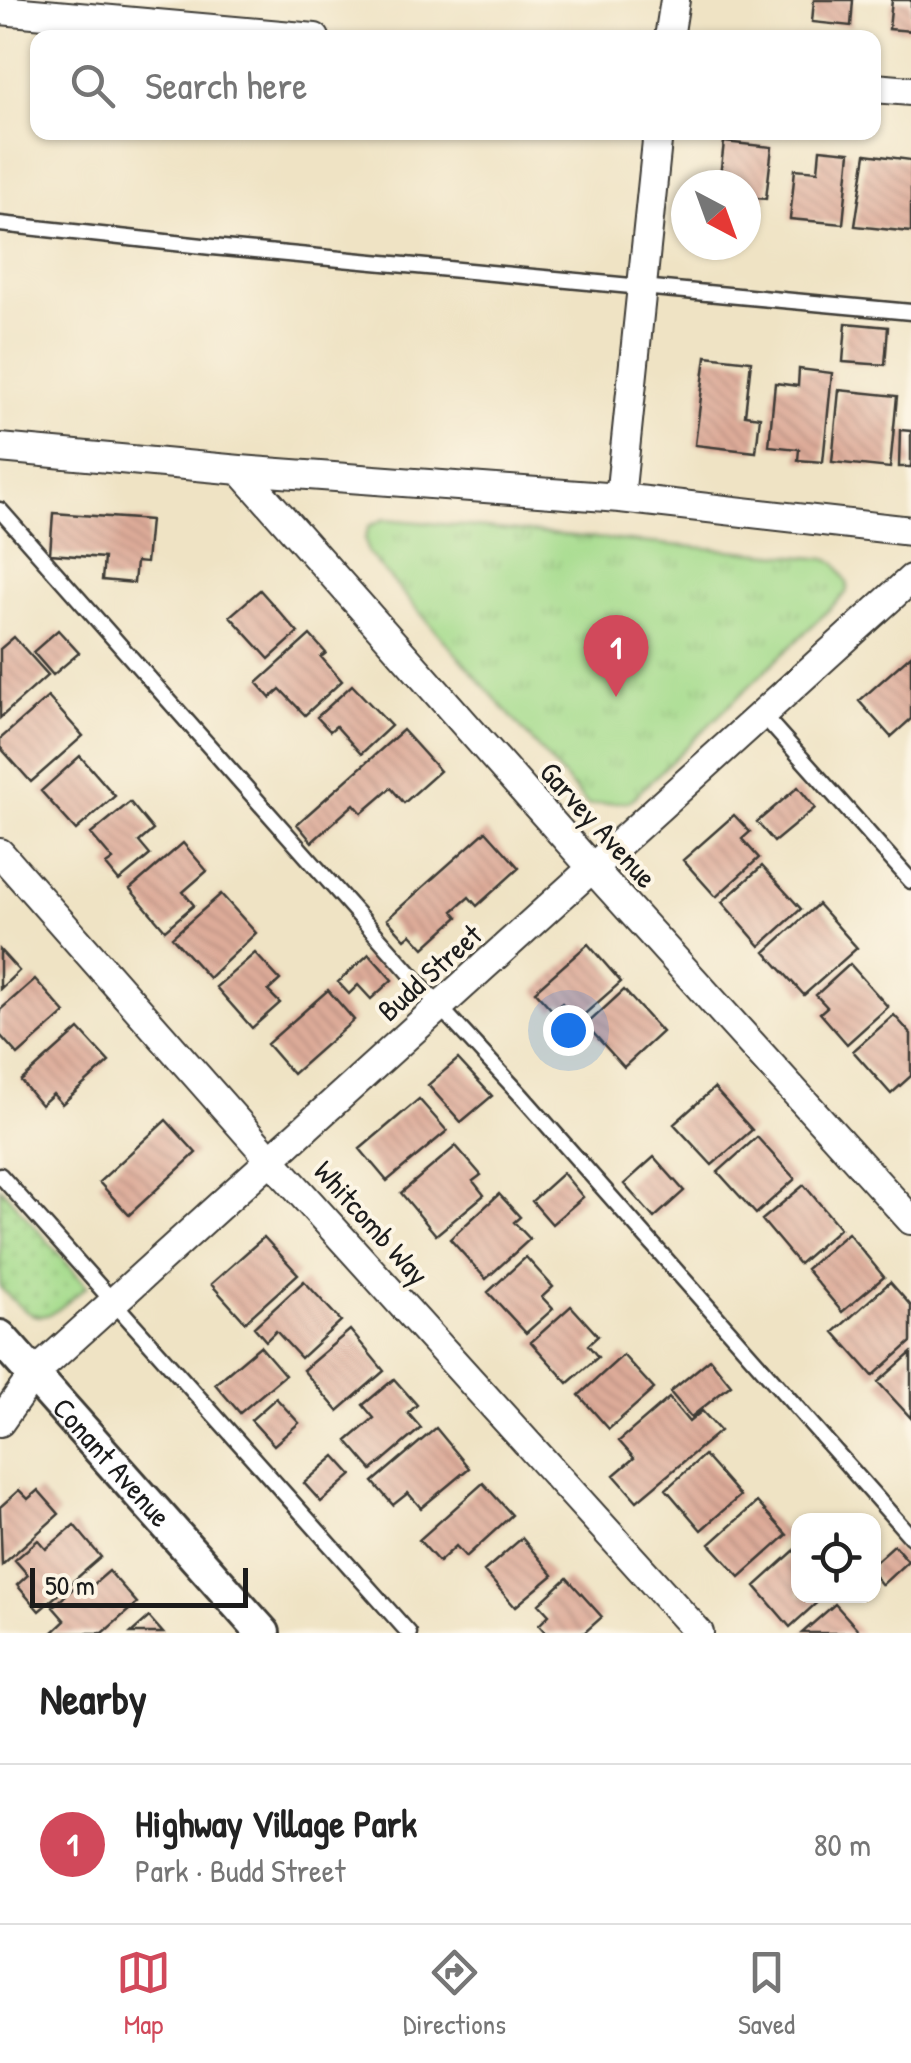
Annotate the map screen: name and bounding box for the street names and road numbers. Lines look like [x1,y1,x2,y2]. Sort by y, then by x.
street label: Garvey Avenue [531,752,666,896]
street label: Budd Street [369,914,491,1030]
street label: Whitcomb Way [305,1152,438,1293]
street label: Conant Avenue [44,1389,181,1535]

